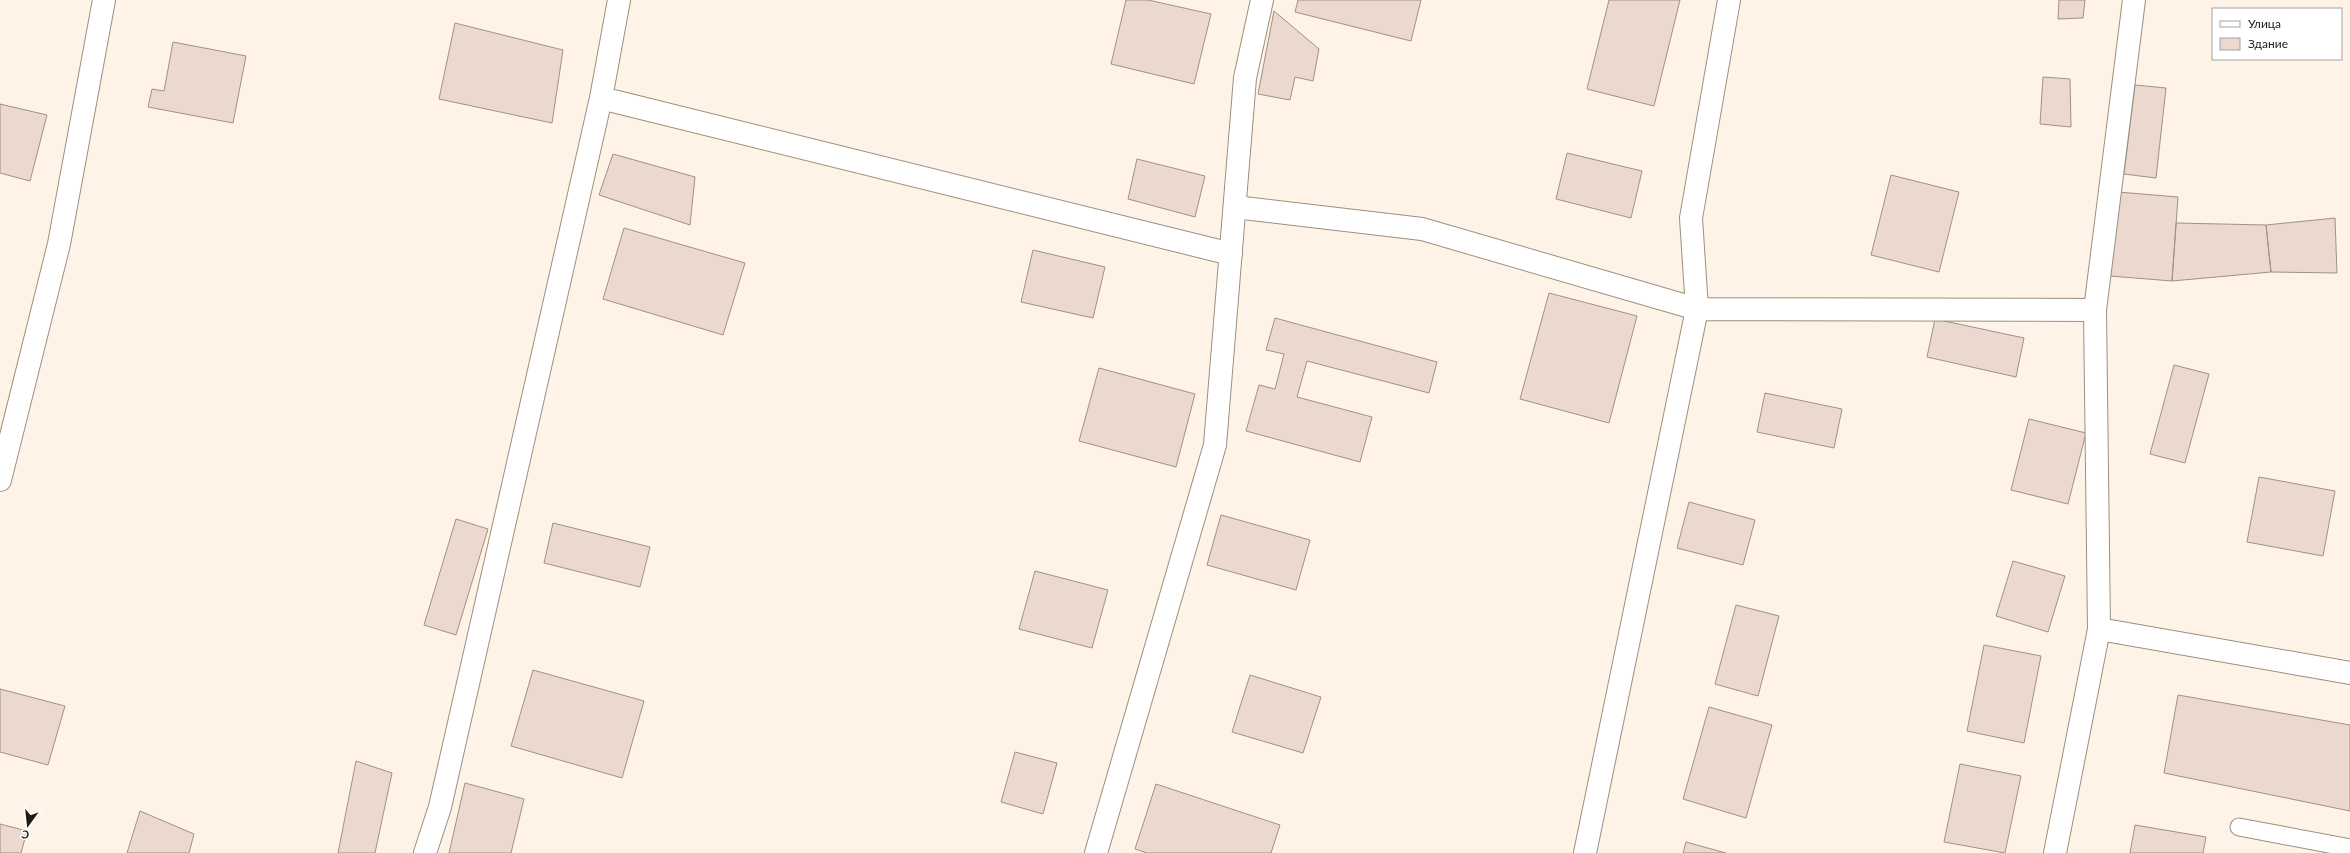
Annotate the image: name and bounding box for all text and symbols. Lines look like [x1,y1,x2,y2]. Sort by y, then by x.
legend [2212,8,2342,60]
text: Улица [2248,16,2281,31]
text: Здание [2248,36,2288,51]
north arrow [8,805,48,845]
text: С [19,828,30,842]

